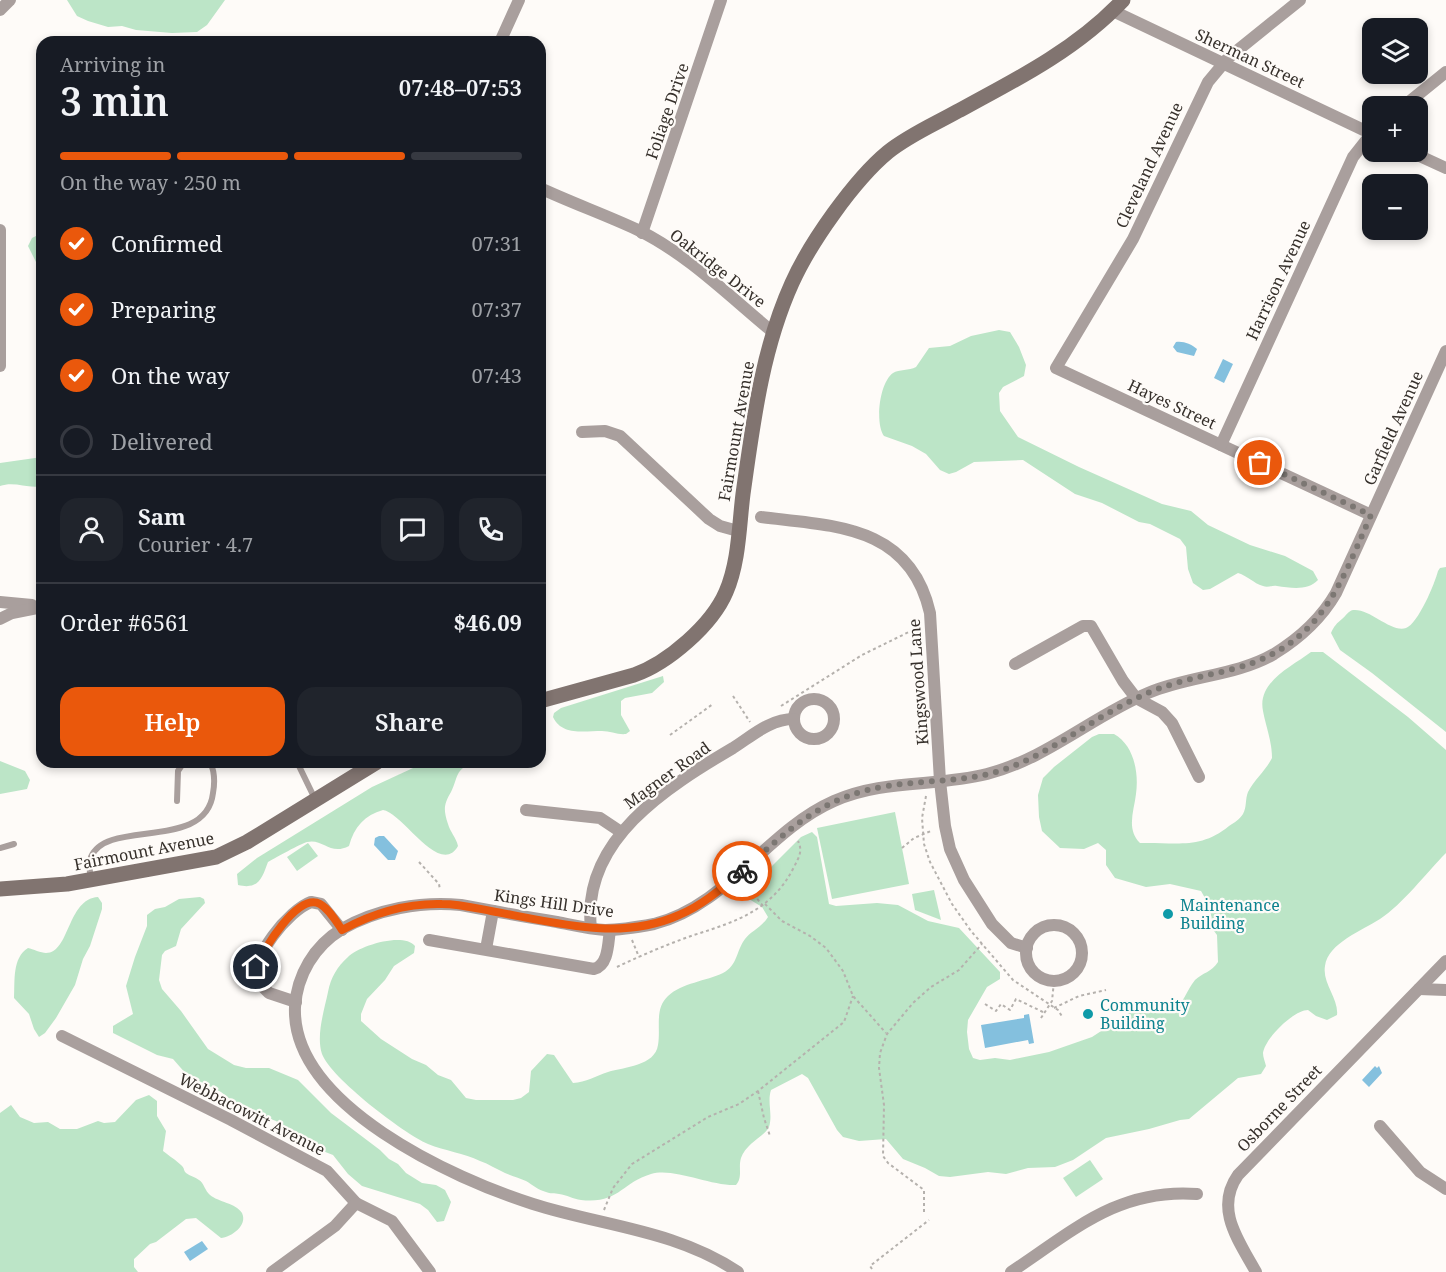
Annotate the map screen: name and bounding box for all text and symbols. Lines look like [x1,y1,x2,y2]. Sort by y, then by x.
map controls [1362,18,1428,240]
button: layers [1362,18,1428,84]
street label: Sherman Street [1192,23,1309,93]
text: Arriving in [60,51,165,78]
street label: Foliage Drive [640,60,694,162]
text: 07:48–07:53 [399,72,522,102]
text: 3 min [60,74,169,127]
button: + [1362,96,1428,162]
street label: Cleveland Avenue [1110,98,1188,232]
text: On the way · 250 m [60,169,241,196]
button: − [1362,174,1428,240]
street label: Harrison Avenue [1241,216,1315,344]
street label: Oakridge Drive [665,224,771,312]
icon: check [60,227,93,260]
text: Confirmed [111,228,222,258]
text: 07:31 [472,230,522,257]
icon: check [60,293,93,326]
text: Preparing [111,294,216,324]
text: 07:37 [472,296,522,323]
icon: check [60,359,93,392]
street label: Fairmount Avenue [713,359,759,503]
text: On the way [111,360,230,390]
text: 07:43 [472,362,522,389]
street label: Garfield Avenue [1358,367,1428,489]
street label: Hayes Street [1124,374,1220,434]
text: Delivered [111,426,213,456]
pin [1234,437,1285,488]
icon: bag [1243,446,1276,479]
button: person [60,498,123,561]
button: chat [381,498,444,561]
button: phone [459,498,522,561]
text: Sam [138,501,186,531]
text: Courier · 4.7 [138,531,253,558]
text: Order #6561 [60,607,190,637]
text: $46.09 [453,607,522,637]
street label: Kingswood Lane [903,618,933,746]
button: Help [60,687,285,756]
button: Share [297,687,522,756]
street label: Magner Road [619,736,715,814]
street label: Fairmount Avenue [72,827,216,875]
courier [712,841,772,901]
icon: bike [726,855,759,888]
street label: Kings Hill Drive [493,884,615,922]
place label: Maintenance Building [1180,894,1280,934]
marker: Maintenance Building [1161,907,1175,921]
pin [230,941,281,992]
icon: home [239,950,272,983]
place label: Community Building [1100,994,1191,1034]
marker: Community Building [1081,1007,1095,1021]
street label: Osborne Street [1232,1059,1327,1156]
street label: Webbacowitt Avenue [175,1068,329,1160]

